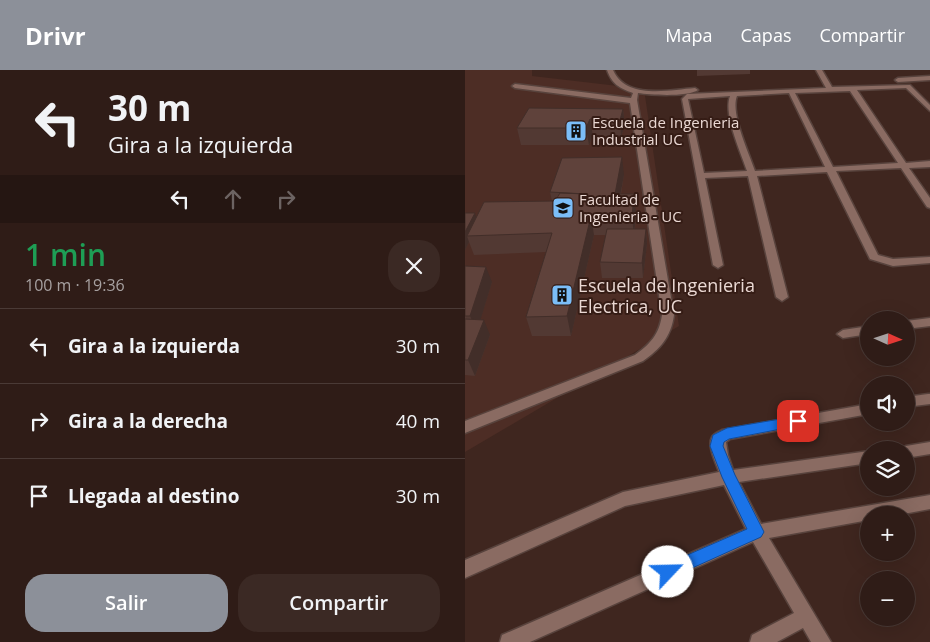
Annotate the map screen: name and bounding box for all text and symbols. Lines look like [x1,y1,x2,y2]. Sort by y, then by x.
text: Drivr [25,19,86,52]
text: Mapa [665,23,713,47]
text: Capas [741,23,791,47]
text: Compartir [819,23,905,47]
text: 30 m [108,84,191,131]
icon: left [25,90,90,155]
place label: Escuela de Ingenieria Industrial UC [592,112,739,149]
building icon: Escuela de Ingenieria Industrial UC [564,119,588,143]
text: Gira a la izquierda [108,129,293,159]
icon: left [166,185,194,213]
icon: ahead [219,185,247,213]
icon: right [272,185,300,213]
place label: Facultad de Ingenieria - UC [579,189,682,226]
school or university icon: Facultad de Ingenieria - UC [551,196,575,220]
text: 1 min [25,234,106,275]
button: close [388,240,440,292]
place label: Escuela de Ingenieria Electrica, UC [578,273,755,318]
text: 100 m · 19:36 [25,274,125,296]
building icon: Escuela de Ingenieria Electrica, UC [550,283,574,307]
north arrow [860,311,915,366]
map controls [860,311,915,626]
icon: left [25,332,53,360]
text: Gira a la izquierda [68,333,240,359]
text: 30 m [396,333,440,359]
button: sound [860,376,915,431]
pin [777,400,819,442]
icon: right [25,407,53,435]
icon: arrive [784,407,812,435]
text: Gira a la derecha [68,408,228,434]
text: 40 m [396,408,440,434]
button: layers [860,441,915,496]
icon: arrive [25,482,53,510]
text: Llegada al destino [68,483,240,509]
text: 30 m [396,483,440,509]
button: + [860,506,915,561]
position arrow [641,545,693,597]
button: − [860,571,915,626]
button: Salir [25,574,228,632]
button: Compartir [238,574,440,632]

